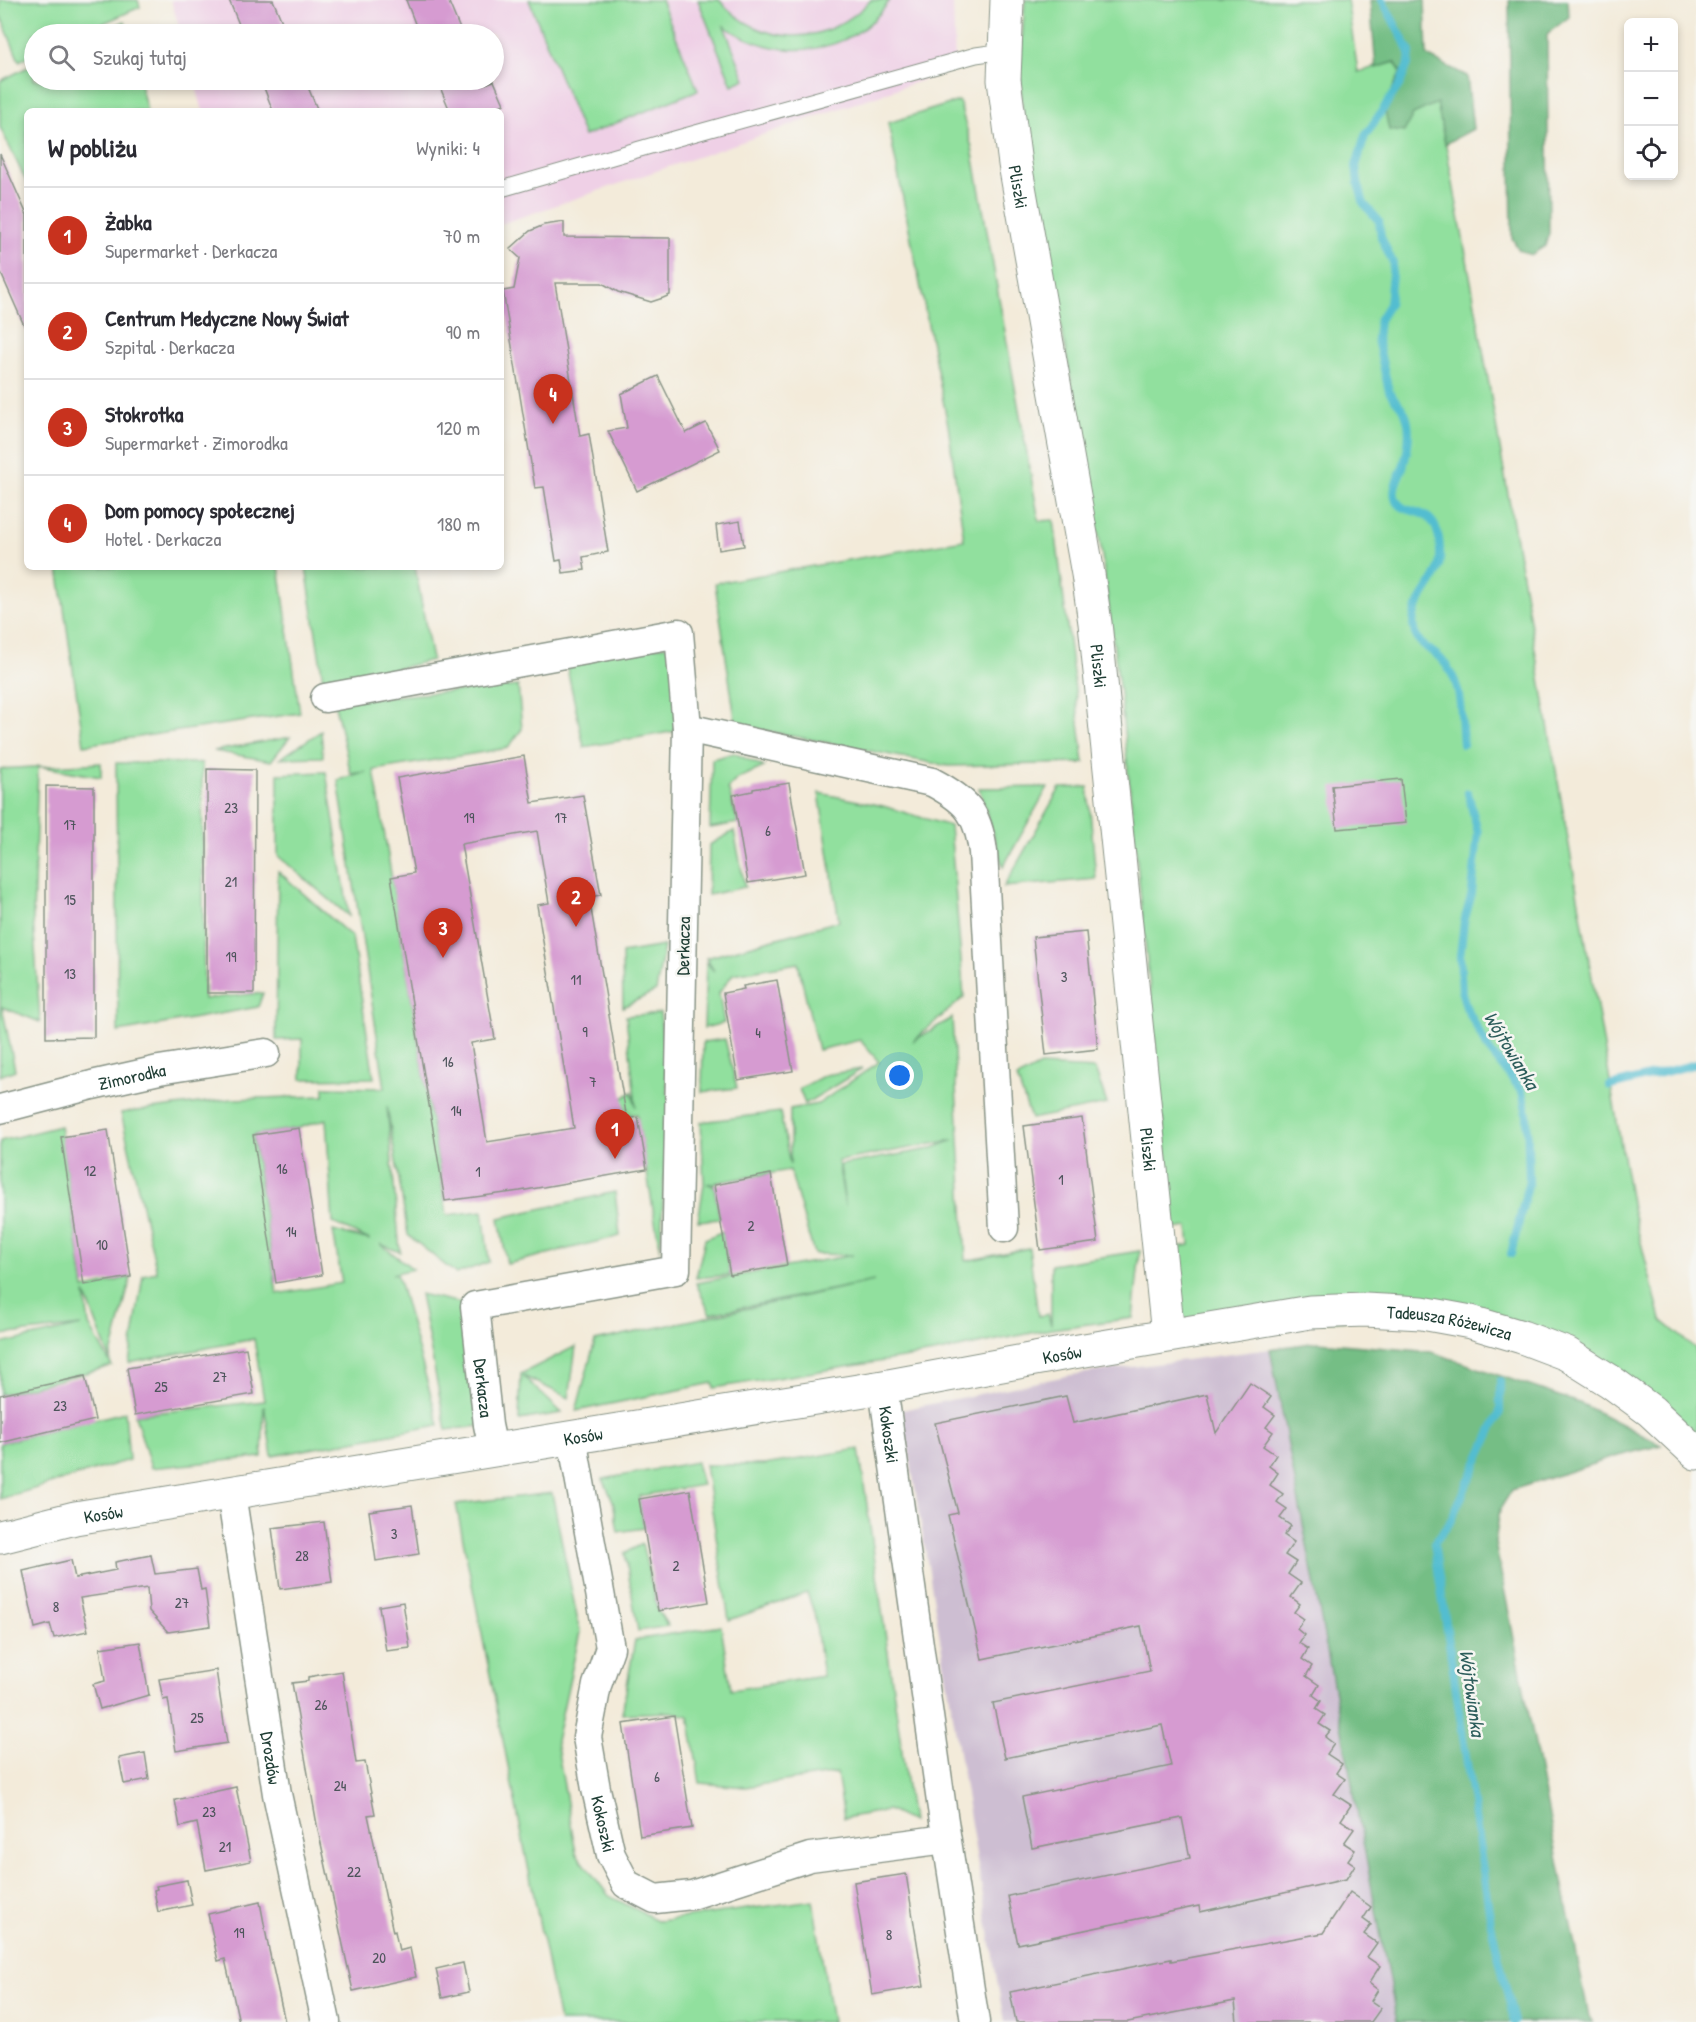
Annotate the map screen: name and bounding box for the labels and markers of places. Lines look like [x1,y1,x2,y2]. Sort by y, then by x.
pin: 4 [534,374,572,424]
pin: 2 [556,878,596,927]
pin: 3 [424,908,462,958]
pin: 1 [596,1110,634,1159]

